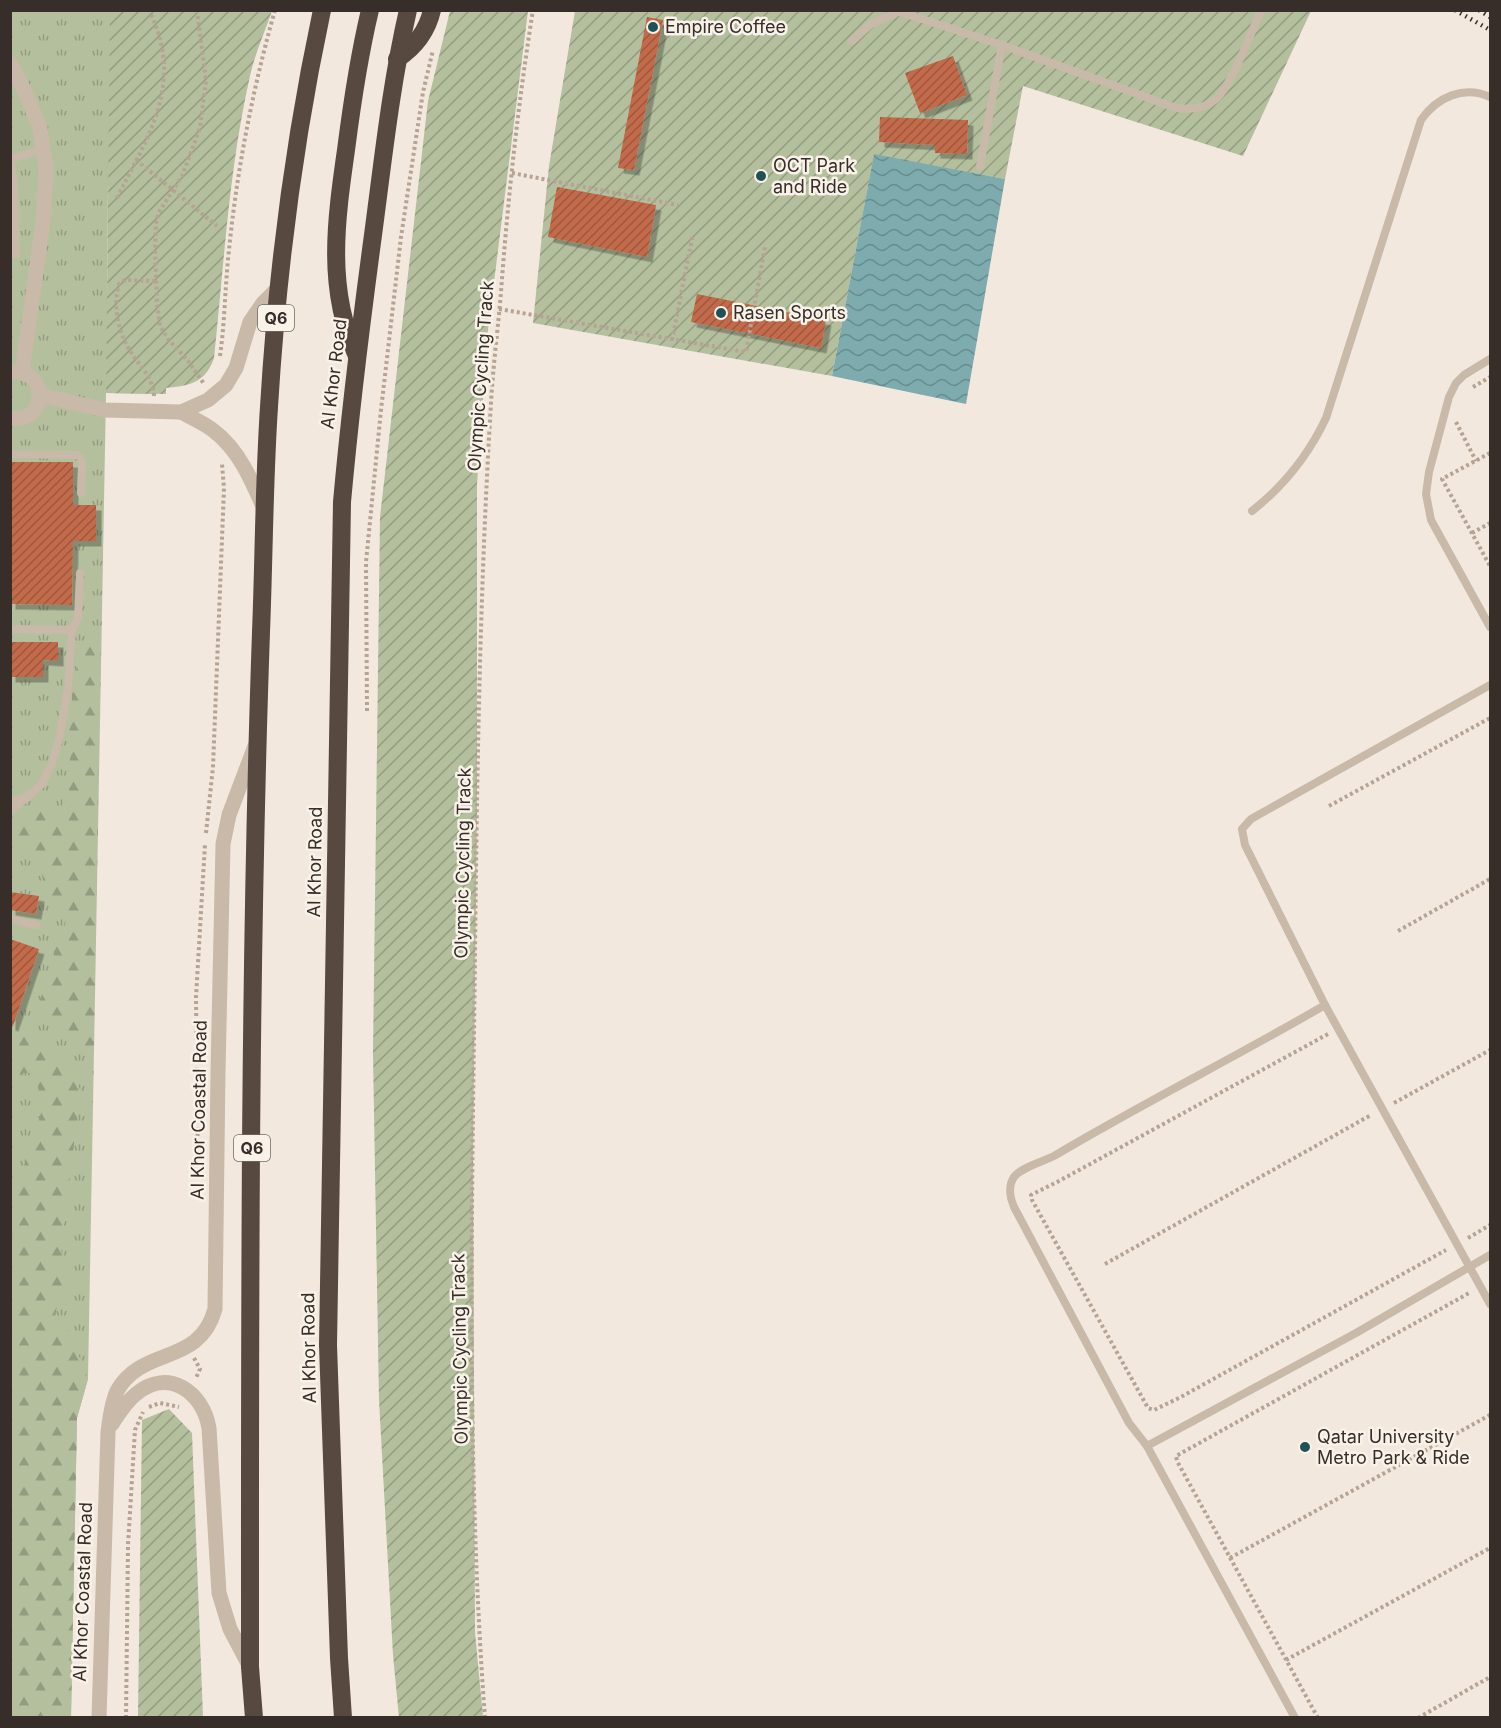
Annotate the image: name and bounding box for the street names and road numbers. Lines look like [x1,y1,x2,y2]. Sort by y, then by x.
street label: Olympic Cycling Track [463,280,498,472]
road number: Q6 [258,305,294,331]
street label: Al Khor Road [316,318,351,430]
street label: Olympic Cycling Track [450,767,475,959]
street label: Al Khor Road [303,806,326,917]
street label: Al Khor Coastal Road [186,1020,211,1200]
road number: Q6 [234,1135,270,1161]
street label: Olympic Cycling Track [447,1253,472,1445]
street label: Al Khor Road [297,1293,320,1404]
street label: Al Khor Coastal Road [69,1502,96,1682]

